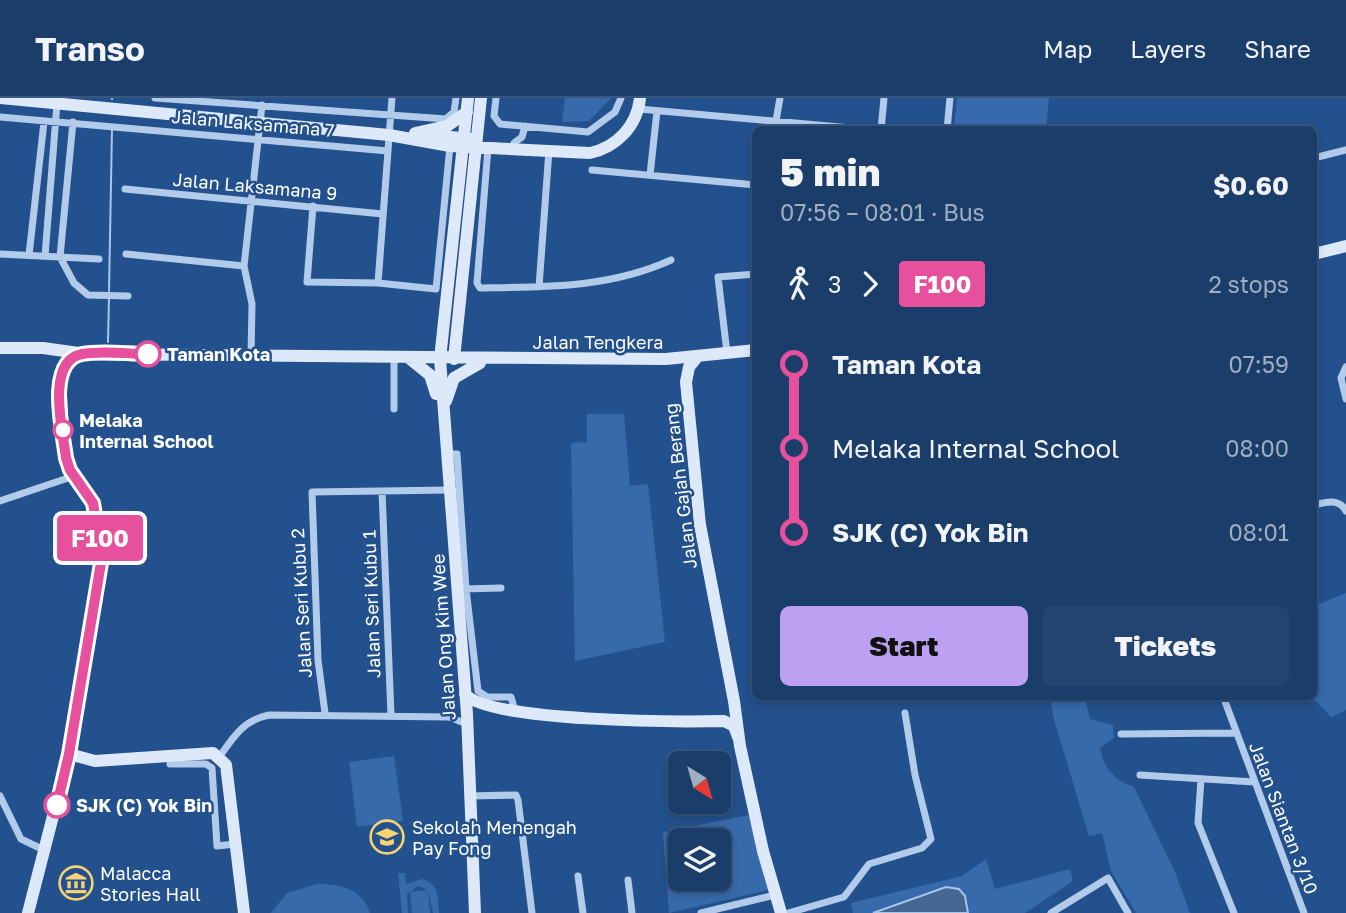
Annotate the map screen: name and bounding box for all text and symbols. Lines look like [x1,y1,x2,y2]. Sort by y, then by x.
text: Transo [35,29,145,68]
text: Map [1043,34,1092,63]
text: Layers [1130,34,1206,63]
text: Share [1244,34,1311,63]
street label: Jalan Laksamana 7 [171,105,335,141]
text: 5 min [780,149,880,194]
street label: Jalan Laksamana 9 [172,168,338,204]
text: $0.60 [1213,170,1289,201]
text: 07:56 – 08:01 · Bus [780,198,985,226]
icon: walk [780,265,818,303]
icon: forward [851,265,889,303]
text: F100 [913,269,971,298]
text: 3 [828,270,841,298]
text: 2 stops [1208,270,1289,298]
street label: Jalan Tengkera [532,331,664,353]
marker: Taman Kota [135,341,161,367]
place label: Taman Kota [167,343,270,365]
text: Taman Kota [832,349,981,380]
text: 07:59 [1228,350,1289,378]
street label: Jalan Gajah Berang [659,402,701,570]
place label: Melaka Internal School [79,409,214,452]
marker: Melaka Internal School [53,420,73,440]
text: Melaka Internal School [832,433,1119,464]
text: 08:00 [1225,434,1289,462]
line badge: F100 [51,515,149,561]
text: SJK (C) Yok Bin [832,517,1029,548]
text: 08:01 [1228,518,1289,546]
text: F100 [71,523,129,552]
street label: Jalan Seri Kubu 2 [286,528,316,678]
street label: Jalan Seri Kubu 1 [357,529,385,678]
street label: Jalan Ong Kim Wee [426,553,460,721]
button: Start [780,606,1028,686]
button: Tickets [1042,606,1289,686]
street label: Jalan Siantan 3/10 [1245,739,1323,897]
north arrow [668,751,732,814]
map controls [668,751,731,891]
marker: SJK (C) Yok Bin [44,792,70,818]
place label: SJK (C) Yok Bin [76,794,212,816]
place label: Sekolah Menengah Pay Fong [412,816,577,859]
school or university icon: Sekolah Menengah Pay Fong [368,818,406,856]
button: layers [668,828,731,891]
place label: Malacca Stories Hall [100,862,201,905]
museum icon: Malacca Stories Hall [57,864,95,902]

